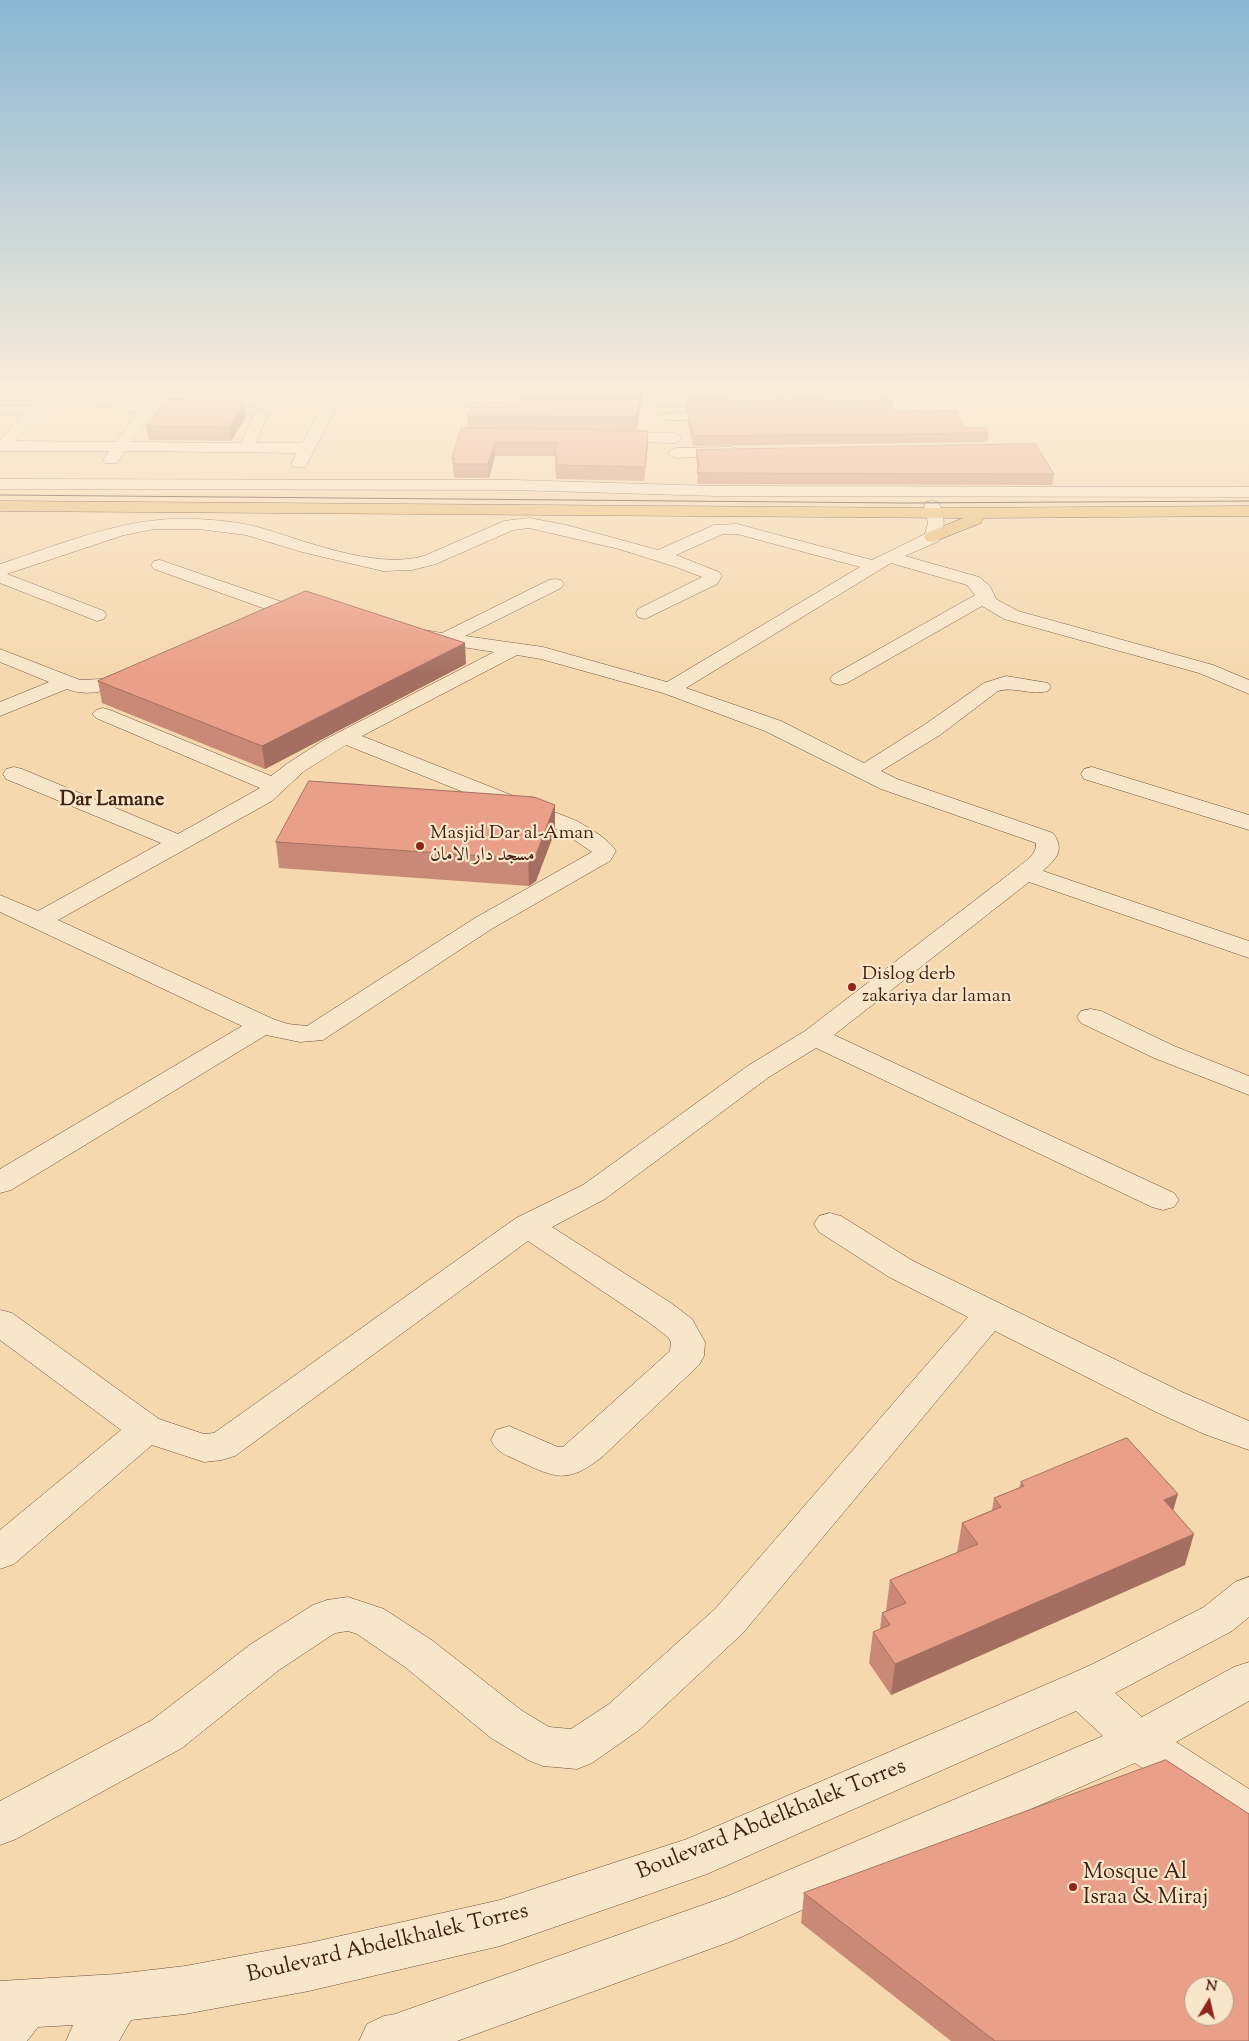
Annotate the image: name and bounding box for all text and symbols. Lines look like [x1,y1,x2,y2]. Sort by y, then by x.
district label: Dar Lamane [60,790,164,814]
place label: Masjid Dar al-Aman مسجد دار الامان [430,824,594,868]
marker: Masjid Dar al-Aman مسجد دار الامان [414,840,426,852]
place label: Dislog derb zakariya dar laman [862,965,1012,1009]
marker: Dislog derb zakariya dar laman [846,981,858,993]
street label: Boulevard Abdelkhalek Torres [633,1755,911,1887]
place label: Mosque Al Israa & Miraj [1083,1861,1208,1912]
marker: Mosque Al Israa & Miraj [1067,1881,1079,1893]
street label: Boulevard Abdelkhalek Torres [245,1900,531,1990]
north arrow [1184,1976,1234,2026]
text: N [1204,1976,1218,1998]

